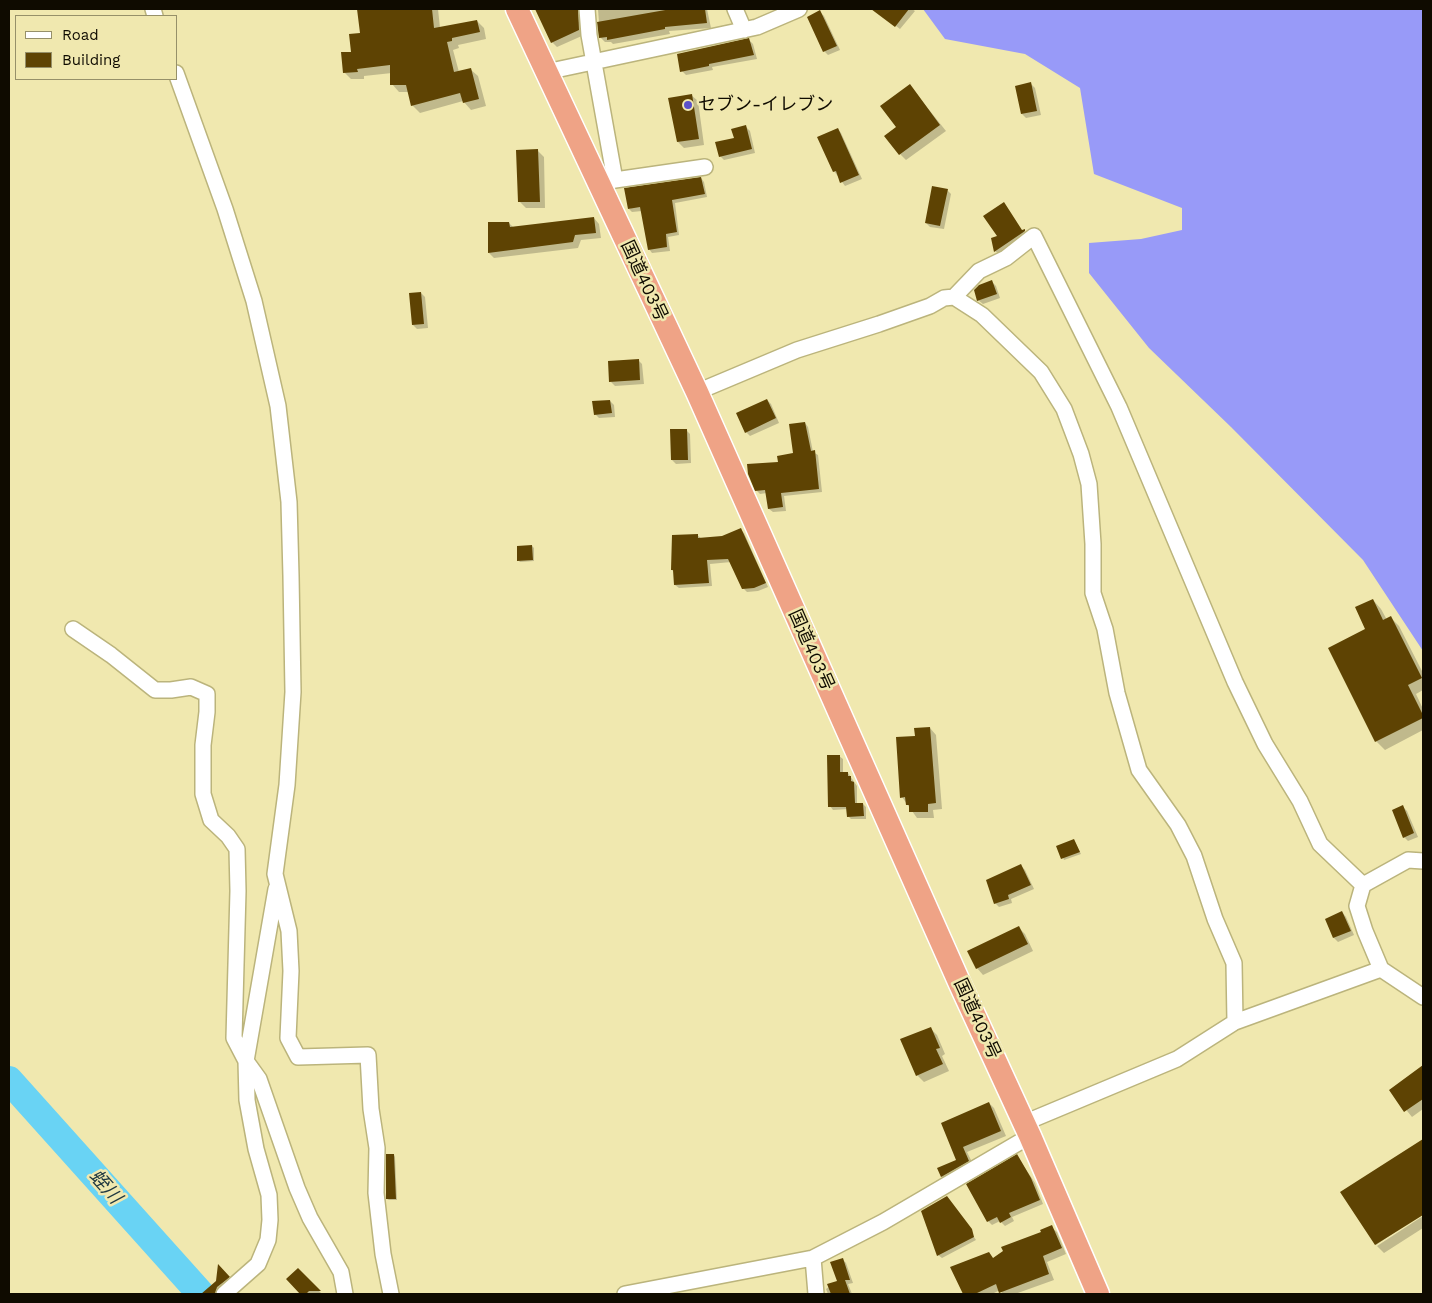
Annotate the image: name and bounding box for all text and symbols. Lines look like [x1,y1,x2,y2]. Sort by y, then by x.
legend [15,15,178,80]
text: Road [62,26,99,44]
text: Building [62,51,120,69]
place label: セブン-イレブン [698,94,833,116]
marker: セブン-イレブン [682,99,694,111]
street label: 国道403号 [616,237,672,325]
street label: 国道403号 [784,606,838,694]
street label: 国道403号 [949,975,1005,1063]
water label: 蛭川 [84,1165,126,1209]

